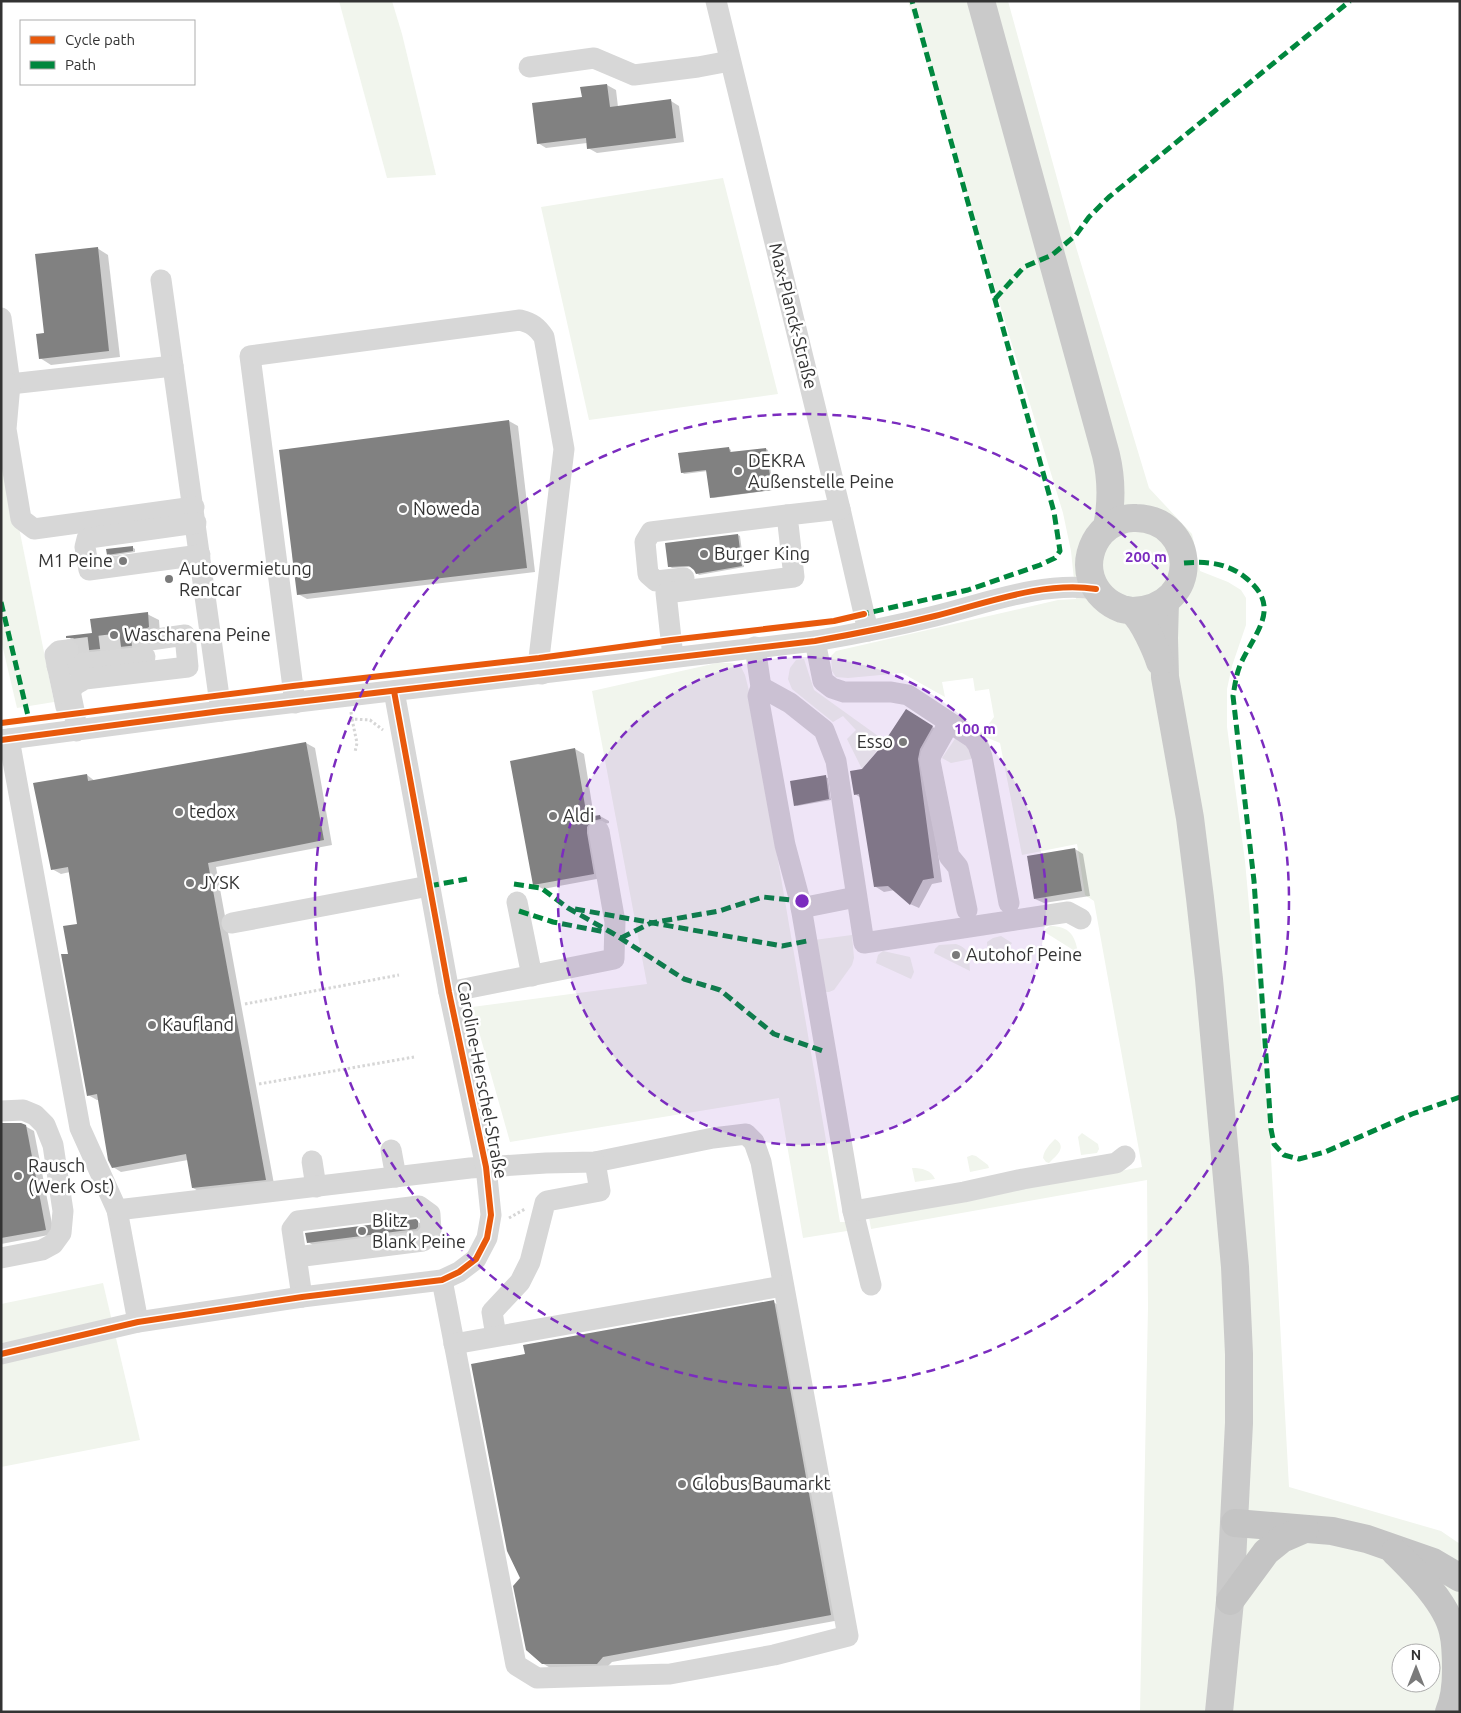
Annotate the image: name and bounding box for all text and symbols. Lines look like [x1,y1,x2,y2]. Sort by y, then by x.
legend [20,20,195,85]
text: Cycle path [65,31,135,48]
text: Path [65,56,96,73]
street label: Max-Planck-Straße [766,241,822,391]
place label: DEKRA Außenstelle Peine [748,450,894,491]
marker: DEKRA Außenstelle Peine [732,465,744,477]
place label: Noweda [413,498,480,518]
marker: Noweda [397,503,409,515]
place label: Burger King [714,543,810,563]
marker: Burger King [698,548,710,560]
text: 200 m [1125,548,1167,565]
place label: M1 Peine [38,550,113,570]
marker: M1 Peine [117,555,129,567]
place label: Autovermietung Rentcar [179,558,312,599]
marker: Autovermietung Rentcar [163,573,175,585]
place label: Wascharena Peine [124,624,271,644]
marker: Wascharena Peine [108,629,120,641]
text: 100 m [954,720,996,737]
place label: Esso [857,731,893,751]
marker: Esso [897,736,909,748]
place label: tedox [189,801,236,821]
place label: Aldi [563,805,594,825]
marker: tedox [173,806,185,818]
marker: Aldi [547,810,559,822]
place label: JYSK [200,872,240,892]
marker: JYSK [184,877,196,889]
centre of rings [793,892,811,910]
place label: Autohof Peine [966,944,1082,964]
marker: Autohof Peine [950,949,962,961]
street label: Caroline-Herschel-Straße [454,979,512,1180]
place label: Kaufland [162,1014,234,1034]
marker: Kaufland [146,1019,158,1031]
place label: Rausch (Werk Ost) [28,1155,115,1197]
marker: Rausch (Werk Ost) [12,1170,24,1182]
place label: Blitz Blank Peine [372,1210,466,1251]
marker: Blitz Blank Peine [356,1225,368,1237]
place label: Globus Baumarkt [692,1473,831,1493]
marker: Globus Baumarkt [676,1478,688,1490]
north arrow [1391,1643,1441,1693]
text: N [1411,1647,1421,1663]

